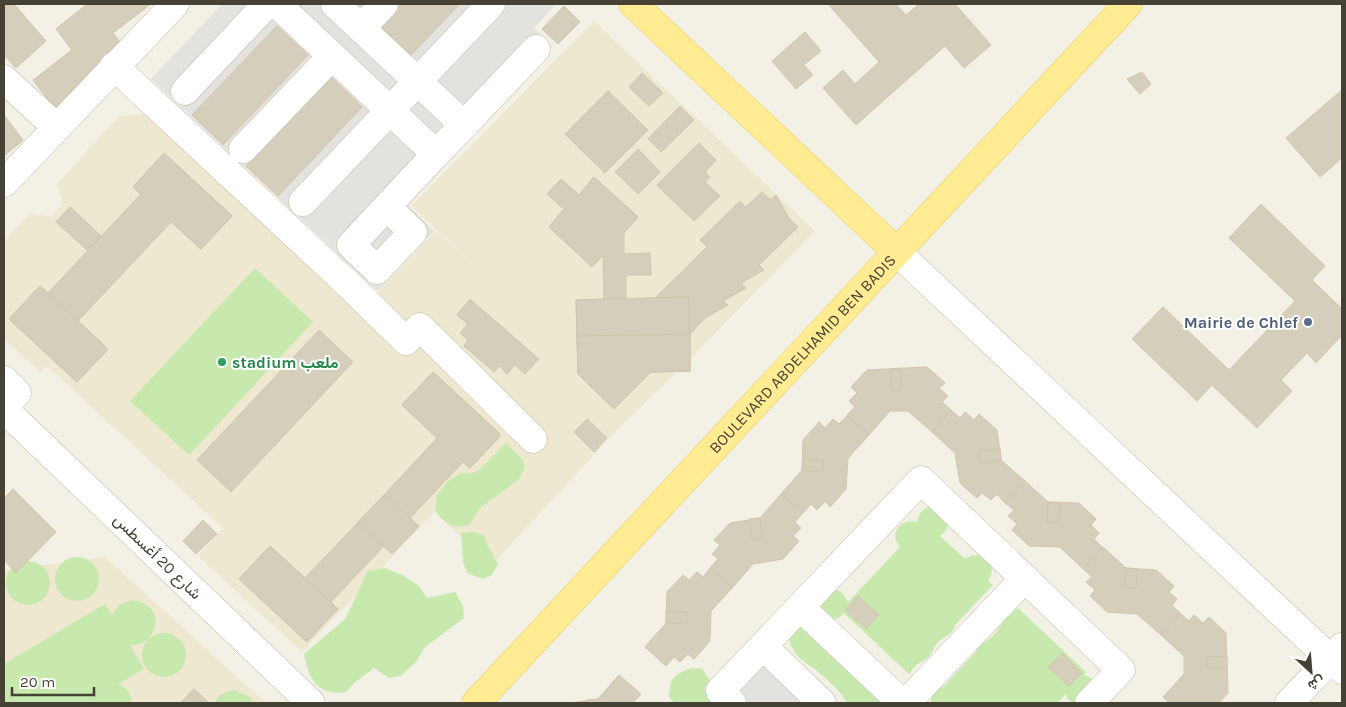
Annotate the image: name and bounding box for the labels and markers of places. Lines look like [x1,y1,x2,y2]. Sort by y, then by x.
place label: Mairie de Chlef [1184,313,1298,332]
marker: Mairie de Chlef [1302,316,1314,328]
place label: stadium ملعب [232,353,339,372]
marker: stadium ملعب [216,356,228,368]

